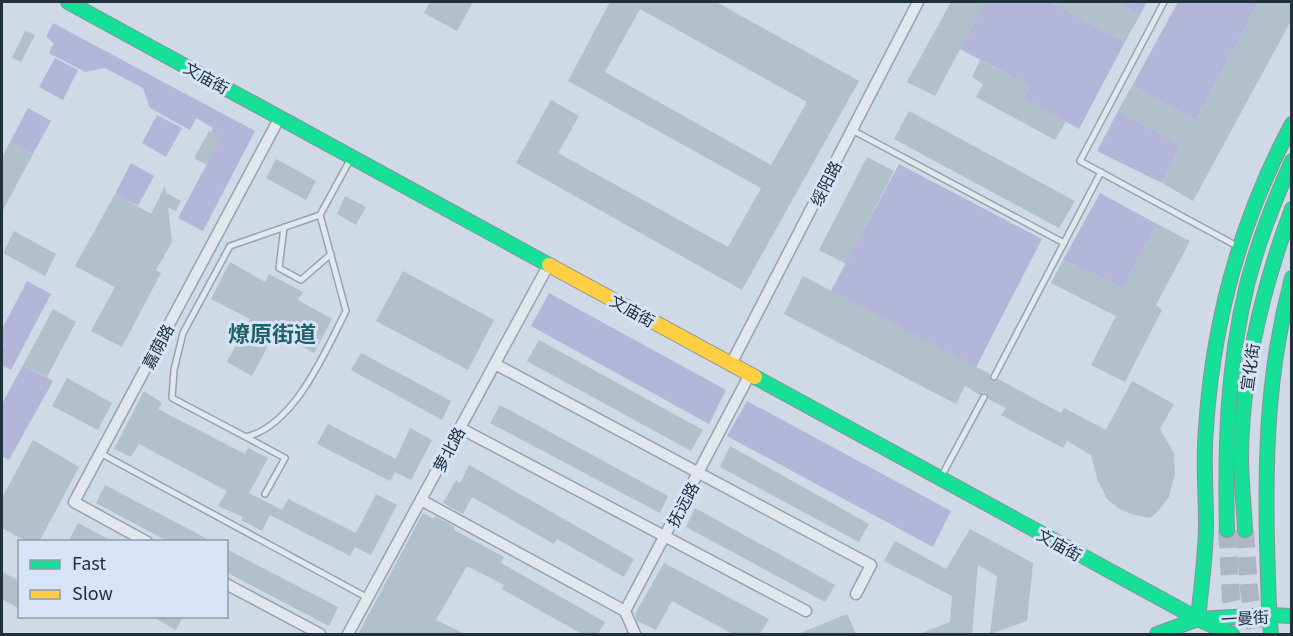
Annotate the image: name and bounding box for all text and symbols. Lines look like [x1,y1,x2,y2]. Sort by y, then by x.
street label: 文庙街 [180,55,234,99]
street label: 绥阳路 [803,156,847,210]
street label: 文庙街 [606,288,660,332]
district label: 燎原街道 [228,316,316,348]
street label: 嘉荫路 [135,319,179,373]
street label: 宣化街 [1234,342,1264,392]
street label: 萝北路 [426,422,470,476]
street label: 抚远路 [660,477,704,531]
street label: 文庙街 [1033,522,1087,566]
legend [18,540,228,618]
text: Fast [72,549,106,575]
text: Slow [72,579,113,605]
street label: 一曼街 [1220,604,1270,630]

